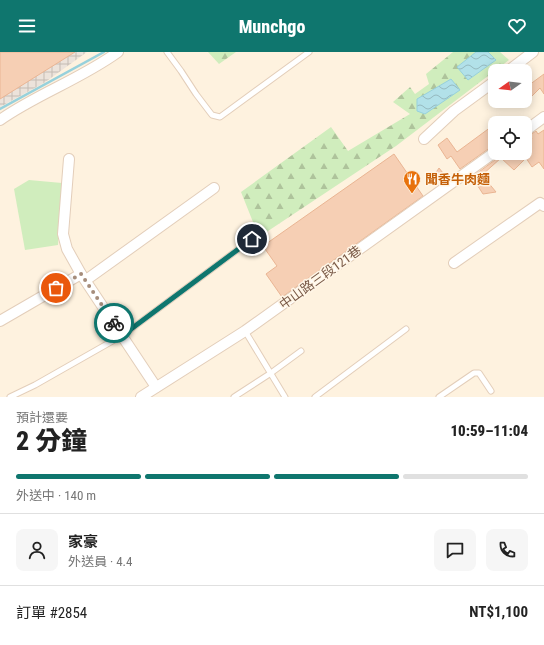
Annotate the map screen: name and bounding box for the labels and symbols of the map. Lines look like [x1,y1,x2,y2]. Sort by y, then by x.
north arrow [488,64,532,108]
restaurant icon: 聞香牛肉麵 [402,169,422,194]
place label: 聞香牛肉麵 [425,172,490,187]
pin [235,222,269,256]
street label: 中山路三段121巷 [277,243,364,312]
pin [39,271,73,305]
courier [94,303,134,343]

